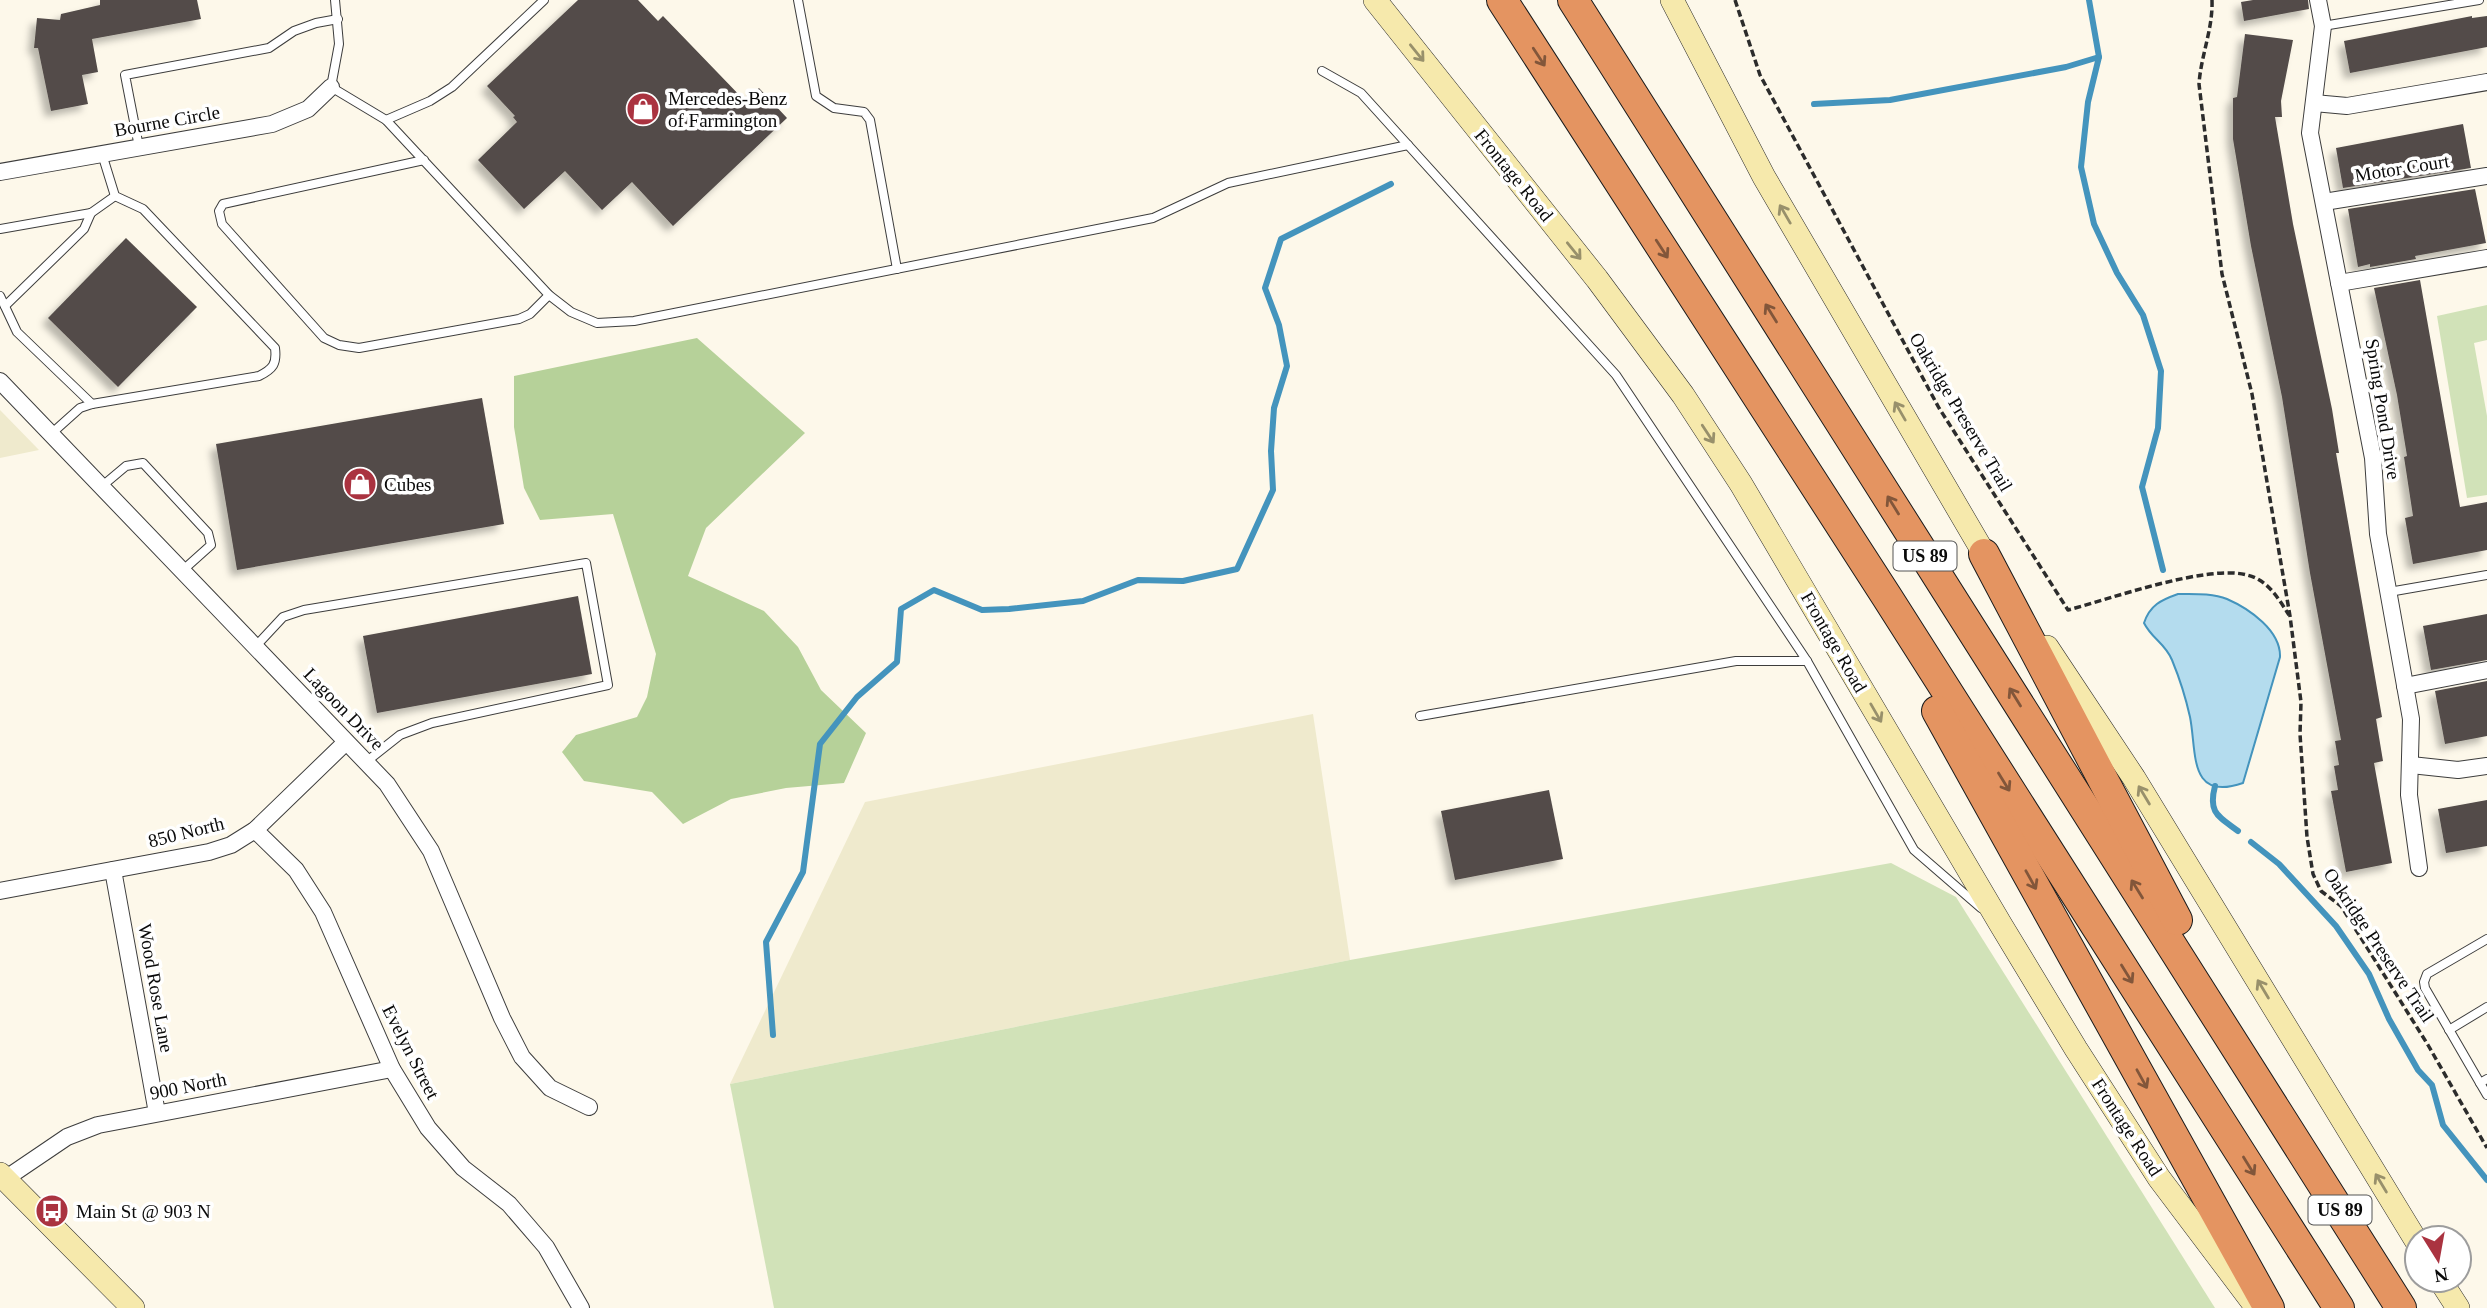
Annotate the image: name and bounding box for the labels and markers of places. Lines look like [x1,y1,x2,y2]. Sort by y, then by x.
place label: Mercedes-Benz of Farmington [668,88,787,131]
shop icon: Mercedes-Benz of Farmington [624,90,662,128]
shop icon: Cubes [341,465,379,503]
place label: Cubes [384,474,432,495]
bus stop icon: Main St @ 903 N [33,1192,71,1230]
place label: Main St @ 903 N [76,1201,211,1222]

